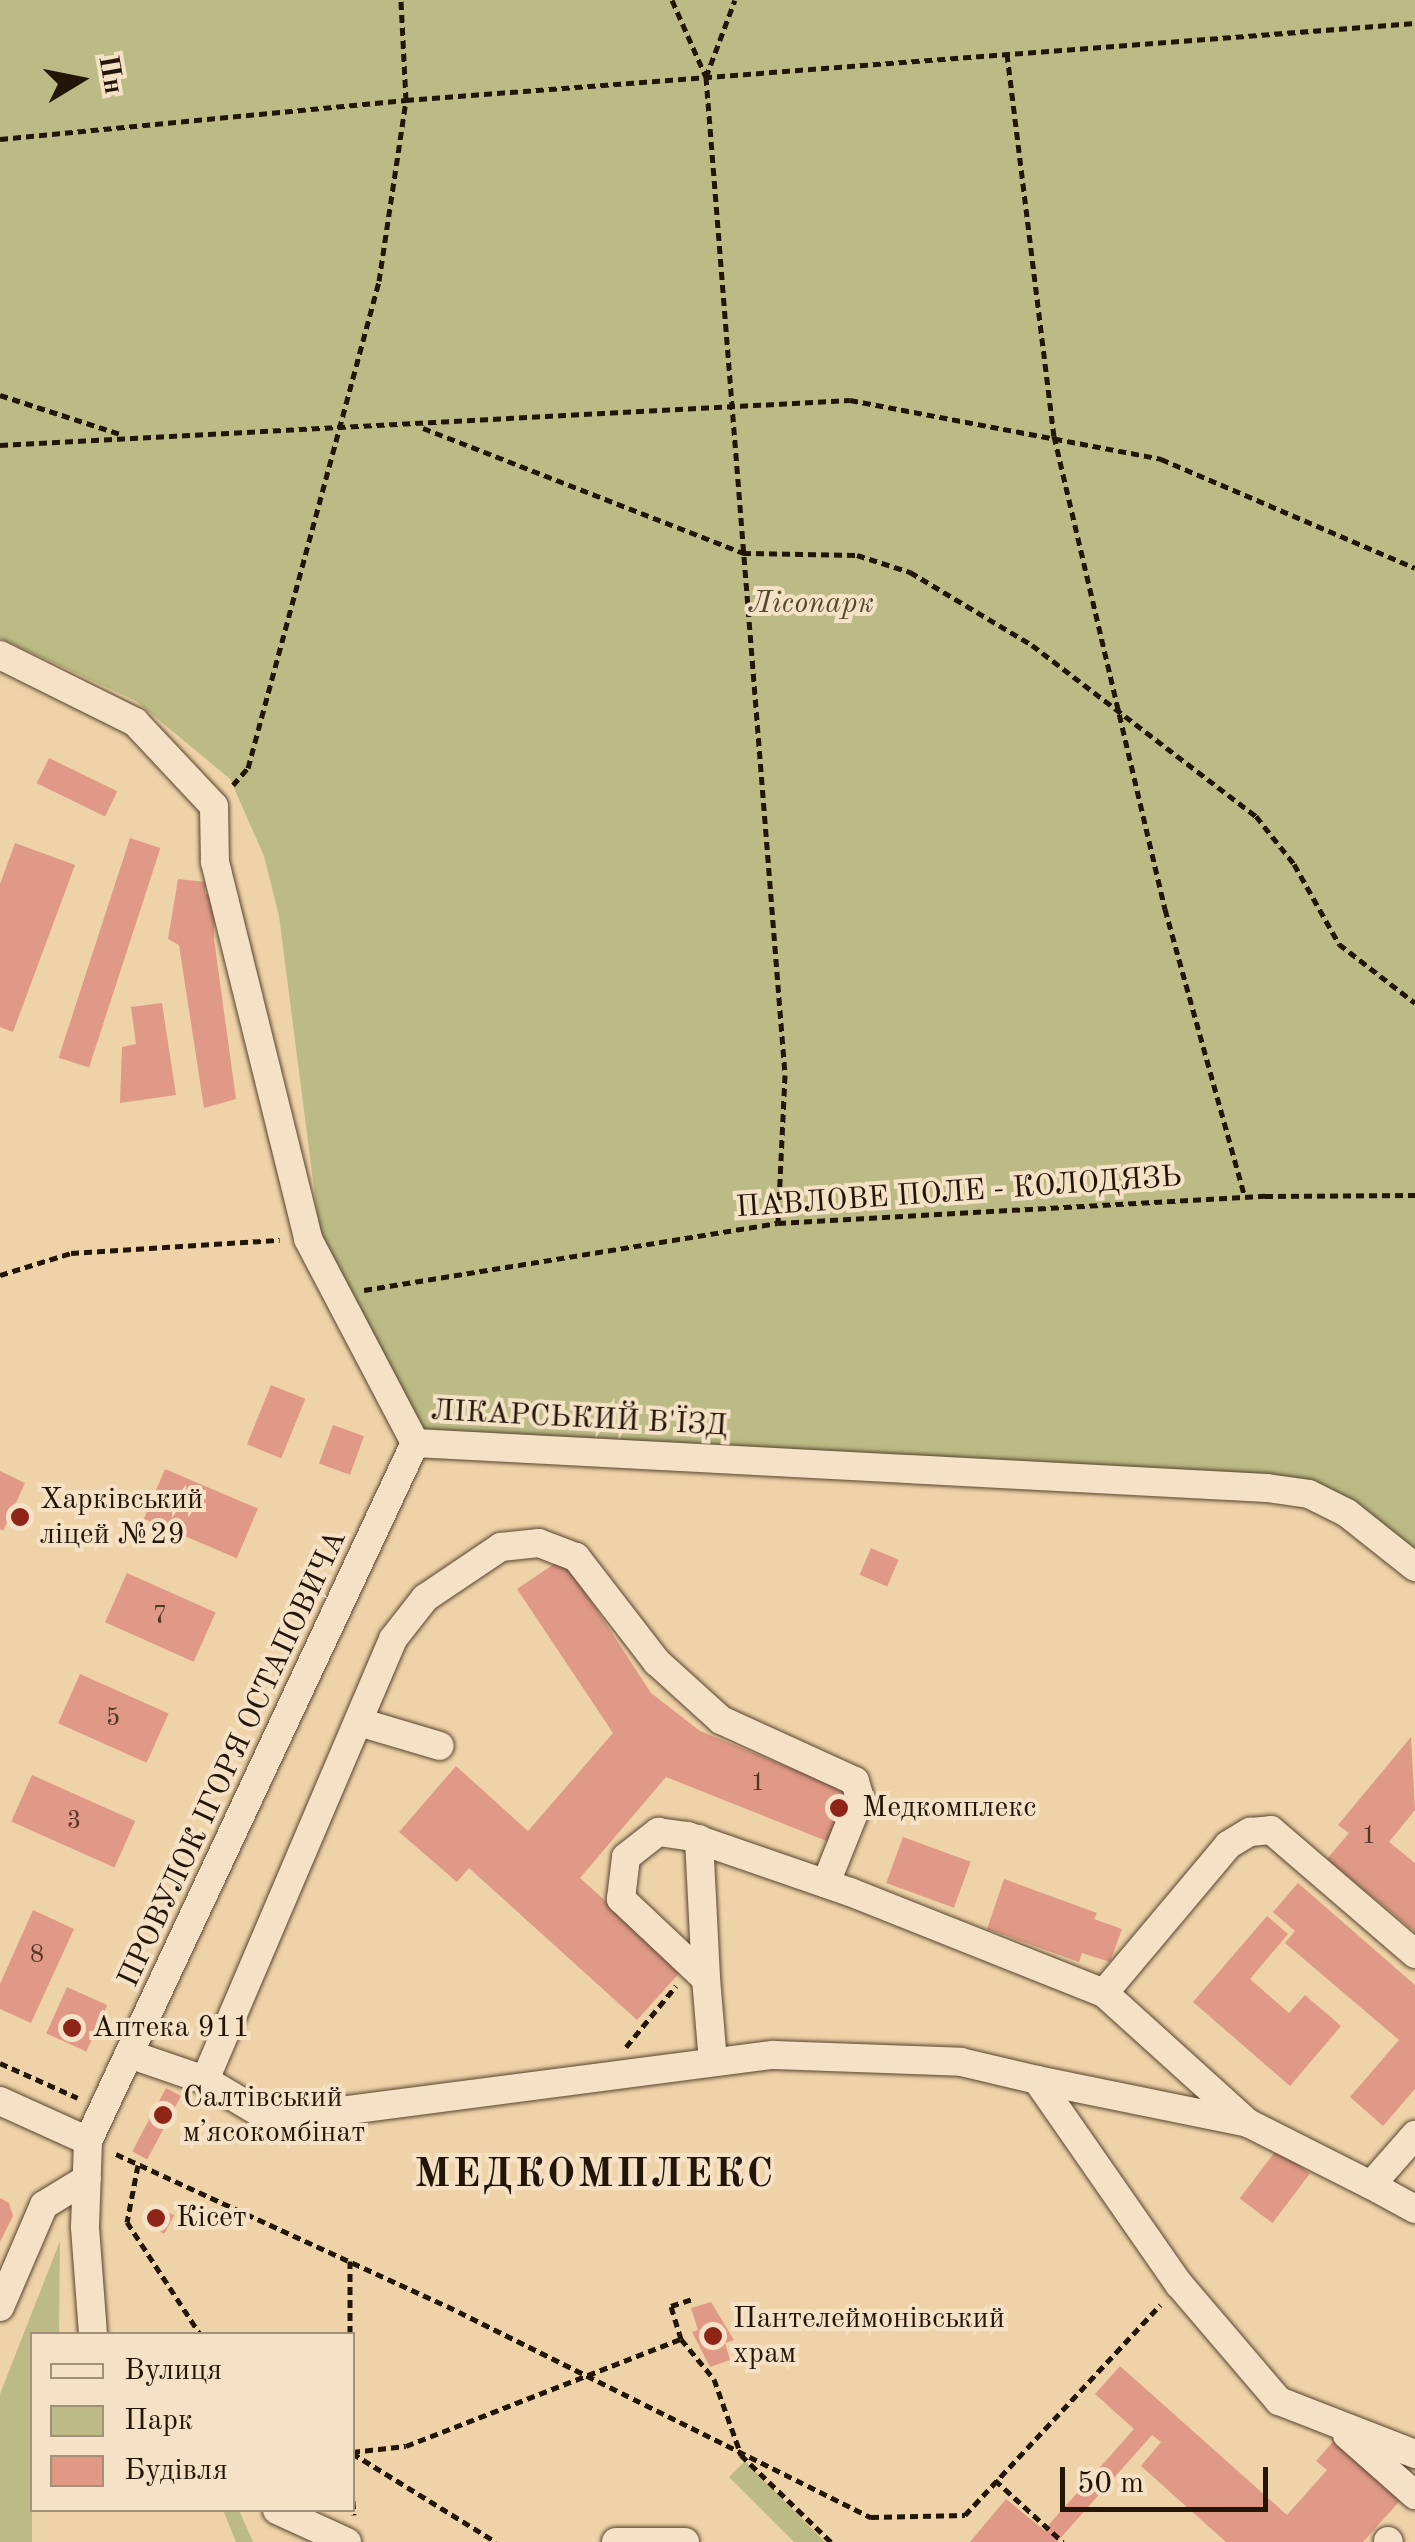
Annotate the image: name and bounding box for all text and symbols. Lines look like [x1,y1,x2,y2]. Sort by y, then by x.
north arrow [30,30,130,130]
text: Пн [92,53,127,96]
park label: Лісопарк [748,586,874,622]
street label: ПАВЛОВЕ ПОЛЕ - КОЛОДЯЗЬ [735,1159,1183,1227]
street label: ЛІКАРСЬКИЙ В'ЇЗД [430,1393,728,1445]
place label: Харківський ліцей №29 [40,1482,203,1552]
marker: Харківський ліцей №29 [9,1506,31,1528]
street label: ПРОВУЛОК ІГОРЯ ОСТАПОВИЧА [111,1525,355,1993]
house number: 7 [153,1602,167,1632]
house number: 5 [106,1704,120,1734]
house number: 1 [751,1769,765,1799]
place label: Медкомплекс [862,1790,1036,1826]
marker: Медкомплекс [826,1795,852,1821]
house number: 3 [67,1807,81,1837]
house number: 1 [1362,1822,1376,1852]
house number: 8 [30,1941,44,1971]
place label: Аптека 911 [92,2010,250,2046]
marker: Аптека 911 [61,2017,83,2039]
place label: Салтівський мʼясокомбінат [183,2080,365,2150]
marker: Салтівський мʼясокомбінат [152,2104,174,2126]
district label: МЕДКОМПЛЕКС [415,2152,775,2200]
place label: Кісет [176,2200,247,2236]
marker: Кісет [145,2207,167,2229]
place label: Пантелеймонівський храм [733,2301,1005,2372]
marker: Пантелеймонівський храм [702,2325,724,2347]
legend [30,2332,355,2512]
text: Вулиця [124,2356,222,2386]
text: Парк [124,2406,193,2436]
scale bar [1065,2447,1272,2509]
text: Будівля [124,2456,228,2486]
text: 50 m [1077,2469,1144,2499]

